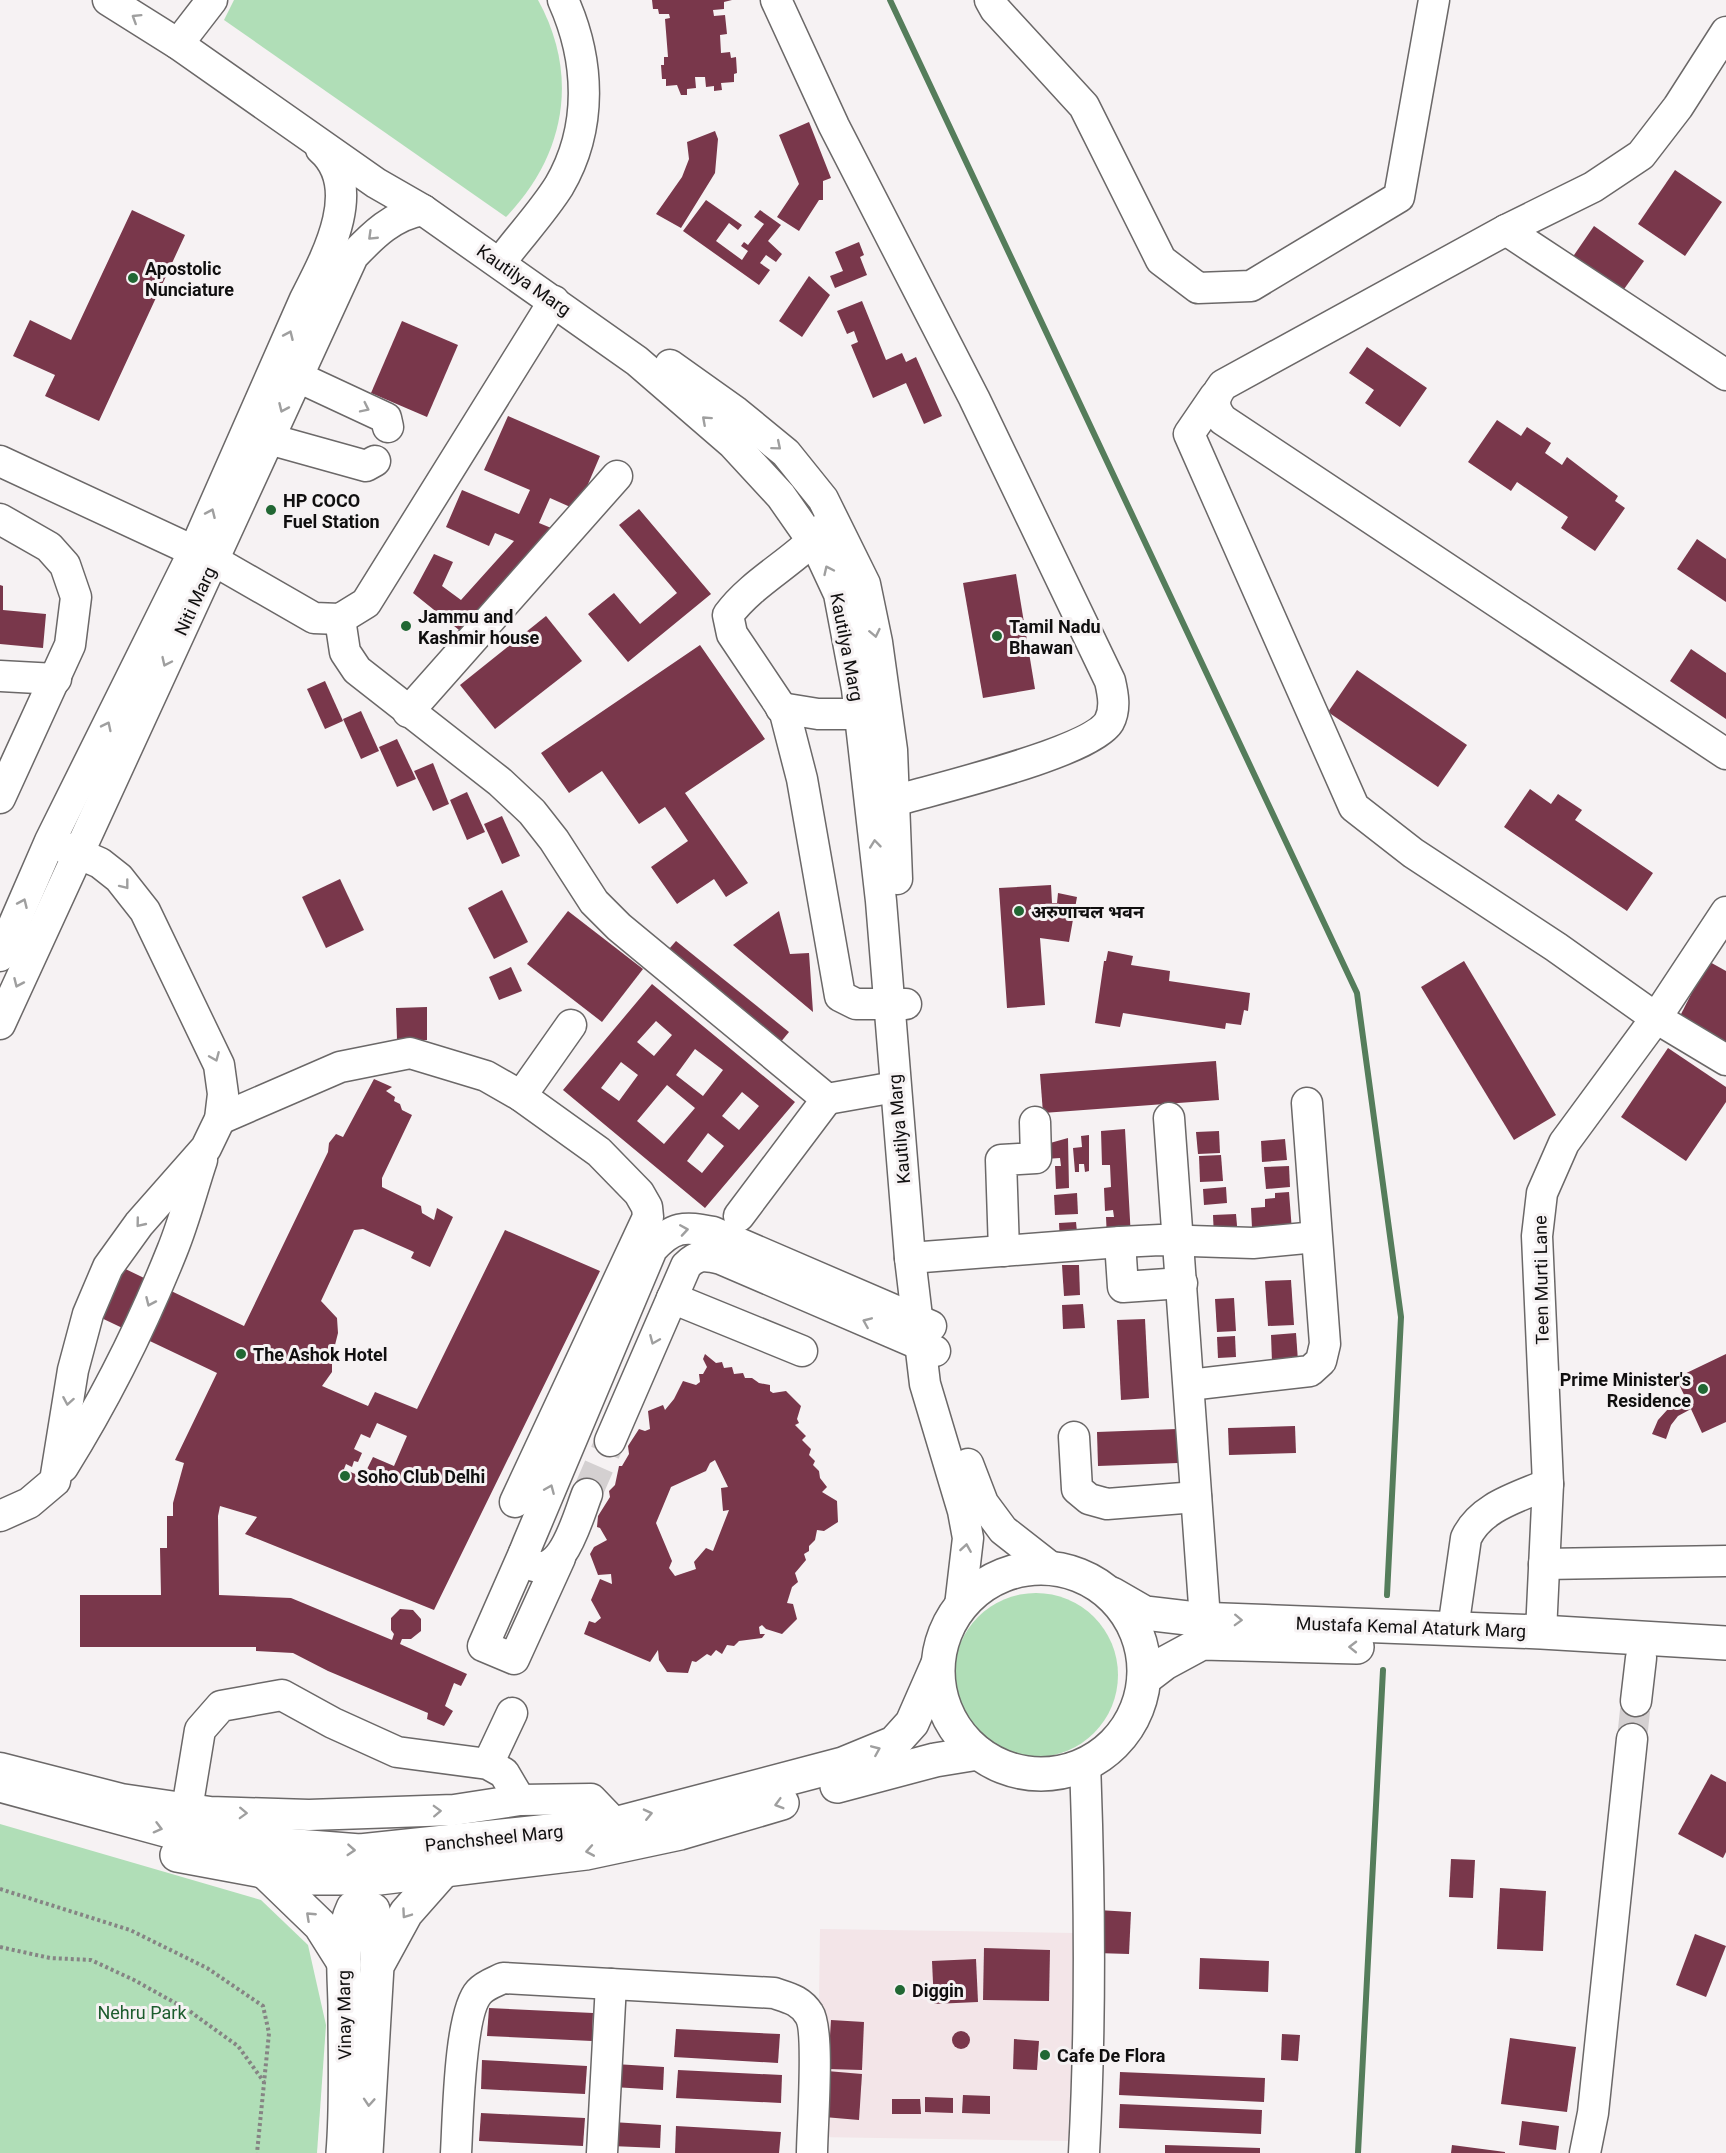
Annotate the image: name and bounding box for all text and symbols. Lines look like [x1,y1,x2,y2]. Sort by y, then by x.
one-way arrow [131,14,142,25]
one-way arrow [369,229,380,240]
street label: Kautilya Marg [473,240,575,320]
place label: Apostolic Nunciature [145,258,234,300]
marker: Apostolic Nunciature [126,271,140,285]
one-way arrow [282,330,294,341]
one-way arrow [359,400,370,412]
one-way arrow [279,402,291,413]
one-way arrow [702,416,713,427]
one-way arrow [770,438,781,449]
place label: HP COCO Fuel Station [283,490,380,532]
marker: HP COCO Fuel Station [264,503,278,517]
one-way arrow [203,509,215,520]
street label: Niti Marg [170,563,220,639]
one-way arrow [823,566,835,577]
street label: Kautilya Marg [826,591,868,703]
place label: Jammu and Kashmir house [418,606,539,648]
place label: Tamil Nadu Bhawan [1009,616,1101,658]
marker: Jammu and Kashmir house [399,619,413,633]
one-way arrow [868,628,881,638]
marker: Tamil Nadu Bhawan [990,629,1004,643]
one-way arrow [162,655,174,666]
one-way arrow [99,722,111,733]
one-way arrow [869,840,881,849]
one-way arrow [118,878,129,889]
one-way arrow [16,898,28,909]
place label: अरुणाचल भवन [1031,901,1145,922]
marker: अरुणाचल भवन [1012,904,1026,918]
one-way arrow [14,977,26,988]
one-way arrow [208,1051,220,1062]
street label: Kautilya Marg [884,1073,914,1185]
street label: Teen Murti Lane [1529,1215,1553,1345]
one-way arrow [137,1216,148,1227]
one-way arrow [679,1224,689,1236]
one-way arrow [145,1295,157,1306]
one-way arrow [862,1317,873,1329]
one-way arrow [649,1333,661,1344]
place label: The Ashok Hotel [253,1344,388,1365]
marker: The Ashok Hotel [234,1347,248,1361]
place label: Prime Minister's Residence [1560,1369,1691,1411]
marker: Prime Minister's Residence [1696,1382,1710,1396]
one-way arrow [62,1396,75,1406]
place label: Soho Club Delhi [357,1466,485,1487]
marker: Soho Club Delhi [338,1469,352,1483]
one-way arrow [543,1484,555,1495]
one-way arrow [960,1543,972,1552]
street label: Mustafa Kemal Ataturk Marg [1295,1612,1527,1642]
one-way arrow [1234,1614,1243,1627]
one-way arrow [1348,1640,1357,1653]
one-way arrow [869,1745,880,1757]
one-way arrow [774,1797,785,1809]
one-way arrow [433,1805,442,1817]
one-way arrow [238,1807,247,1819]
one-way arrow [642,1808,652,1821]
street label: Panchsheel Marg [424,1820,564,1856]
one-way arrow [152,1821,162,1833]
one-way arrow [346,1844,355,1857]
one-way arrow [586,1845,595,1857]
one-way arrow [402,1908,413,1919]
one-way arrow [306,1912,317,1923]
street label: Vinay Marg [333,1970,355,2060]
place label: Diggin [912,1980,964,2001]
marker: Diggin [893,1983,907,1997]
park label: Nehru Park [97,2002,187,2023]
place label: Cafe De Flora [1057,2045,1166,2066]
marker: Cafe De Flora [1038,2048,1052,2062]
one-way arrow [363,2097,376,2106]

